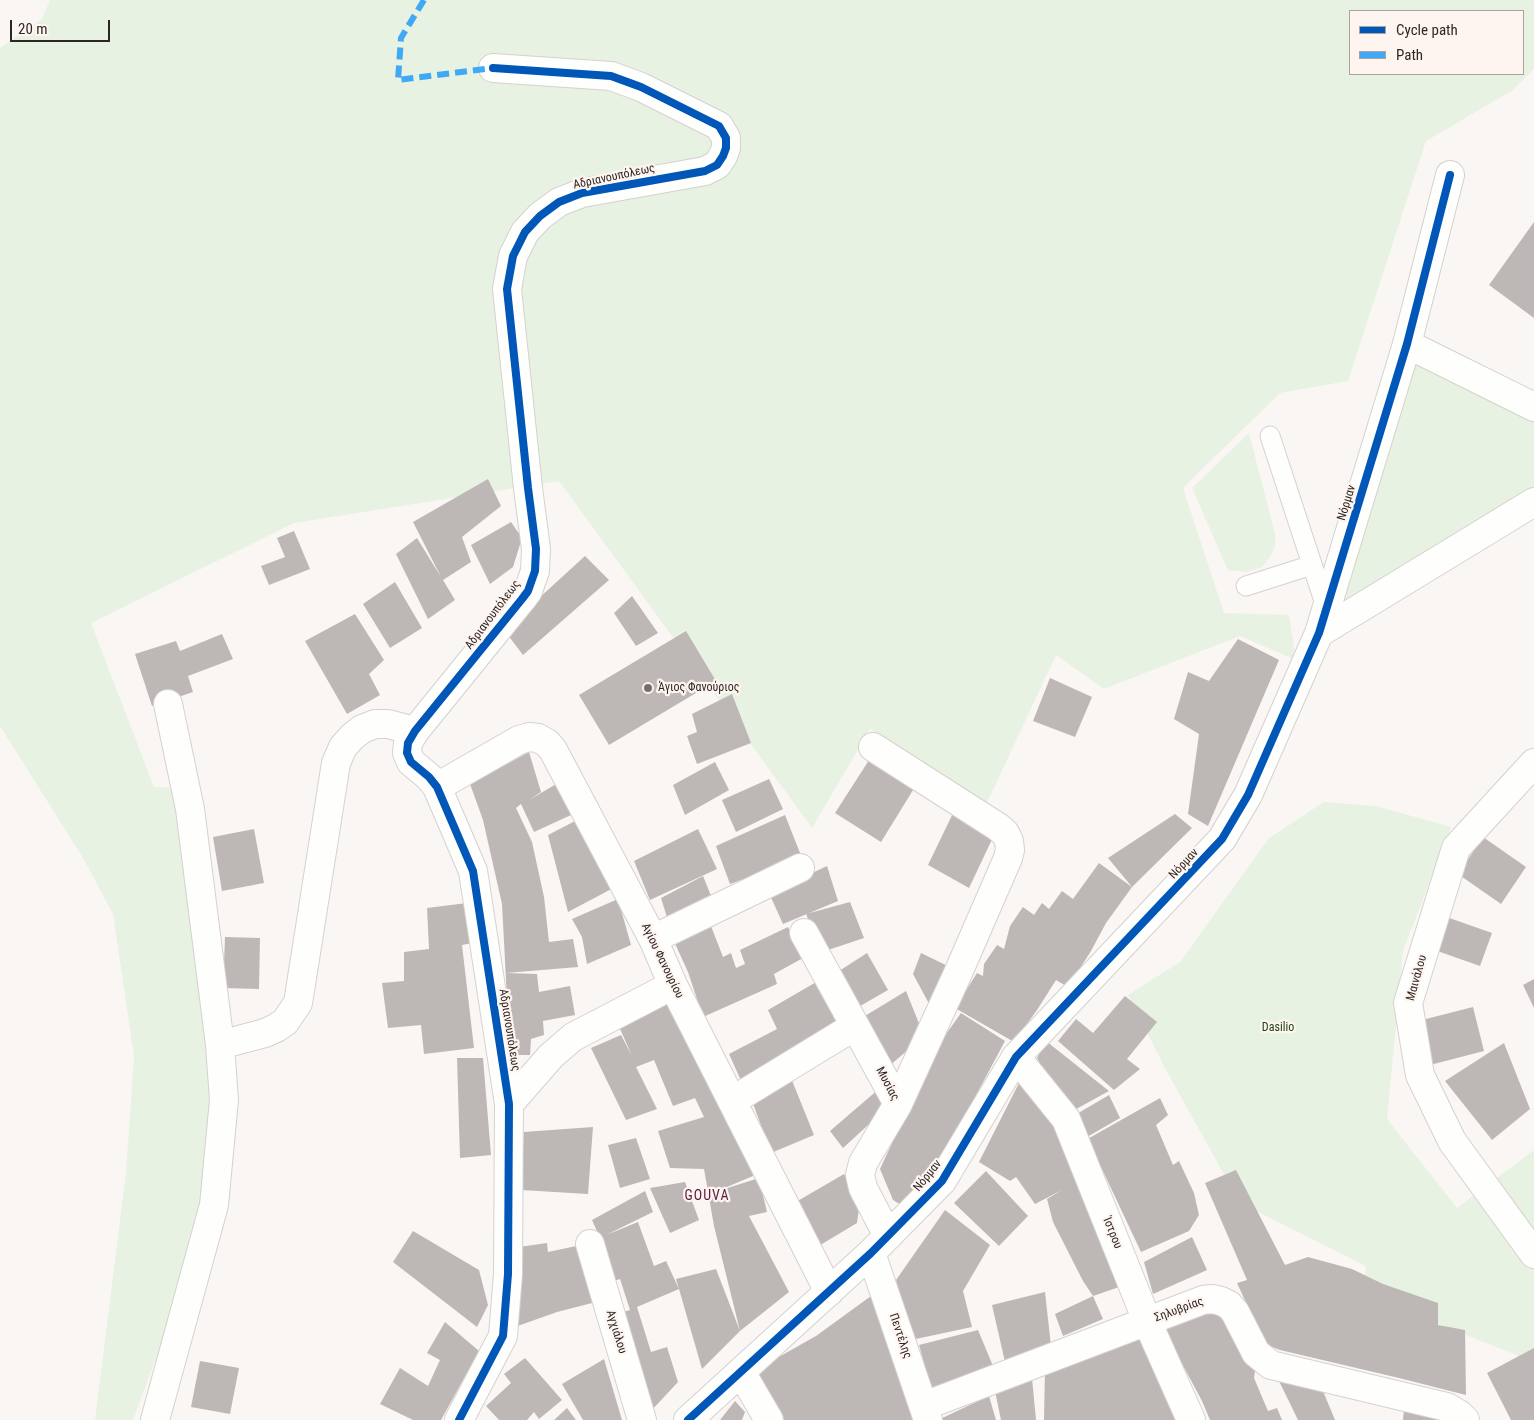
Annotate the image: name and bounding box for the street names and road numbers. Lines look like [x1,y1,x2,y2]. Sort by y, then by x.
street label: Αδριανουπόλεως [572,161,656,193]
street label: Νόρμαν [1335,483,1359,523]
street label: Αδριανουπόλεως [462,577,524,653]
street label: Νόρμαν [1166,846,1202,882]
street label: Αγίου Φανουρίου [638,921,686,1001]
street label: Μαινάλου [1404,953,1430,1003]
street label: Αδριανουπόλεως [495,988,523,1072]
street label: Μυσίας [872,1065,902,1103]
street label: Νόρμαν [911,1157,945,1195]
street label: Ίστρου [1099,1215,1125,1251]
street label: Σηλυβρίας [1153,1295,1205,1325]
street label: Αγχιάλου [603,1308,629,1356]
street label: Πεντέλης [886,1311,914,1361]

